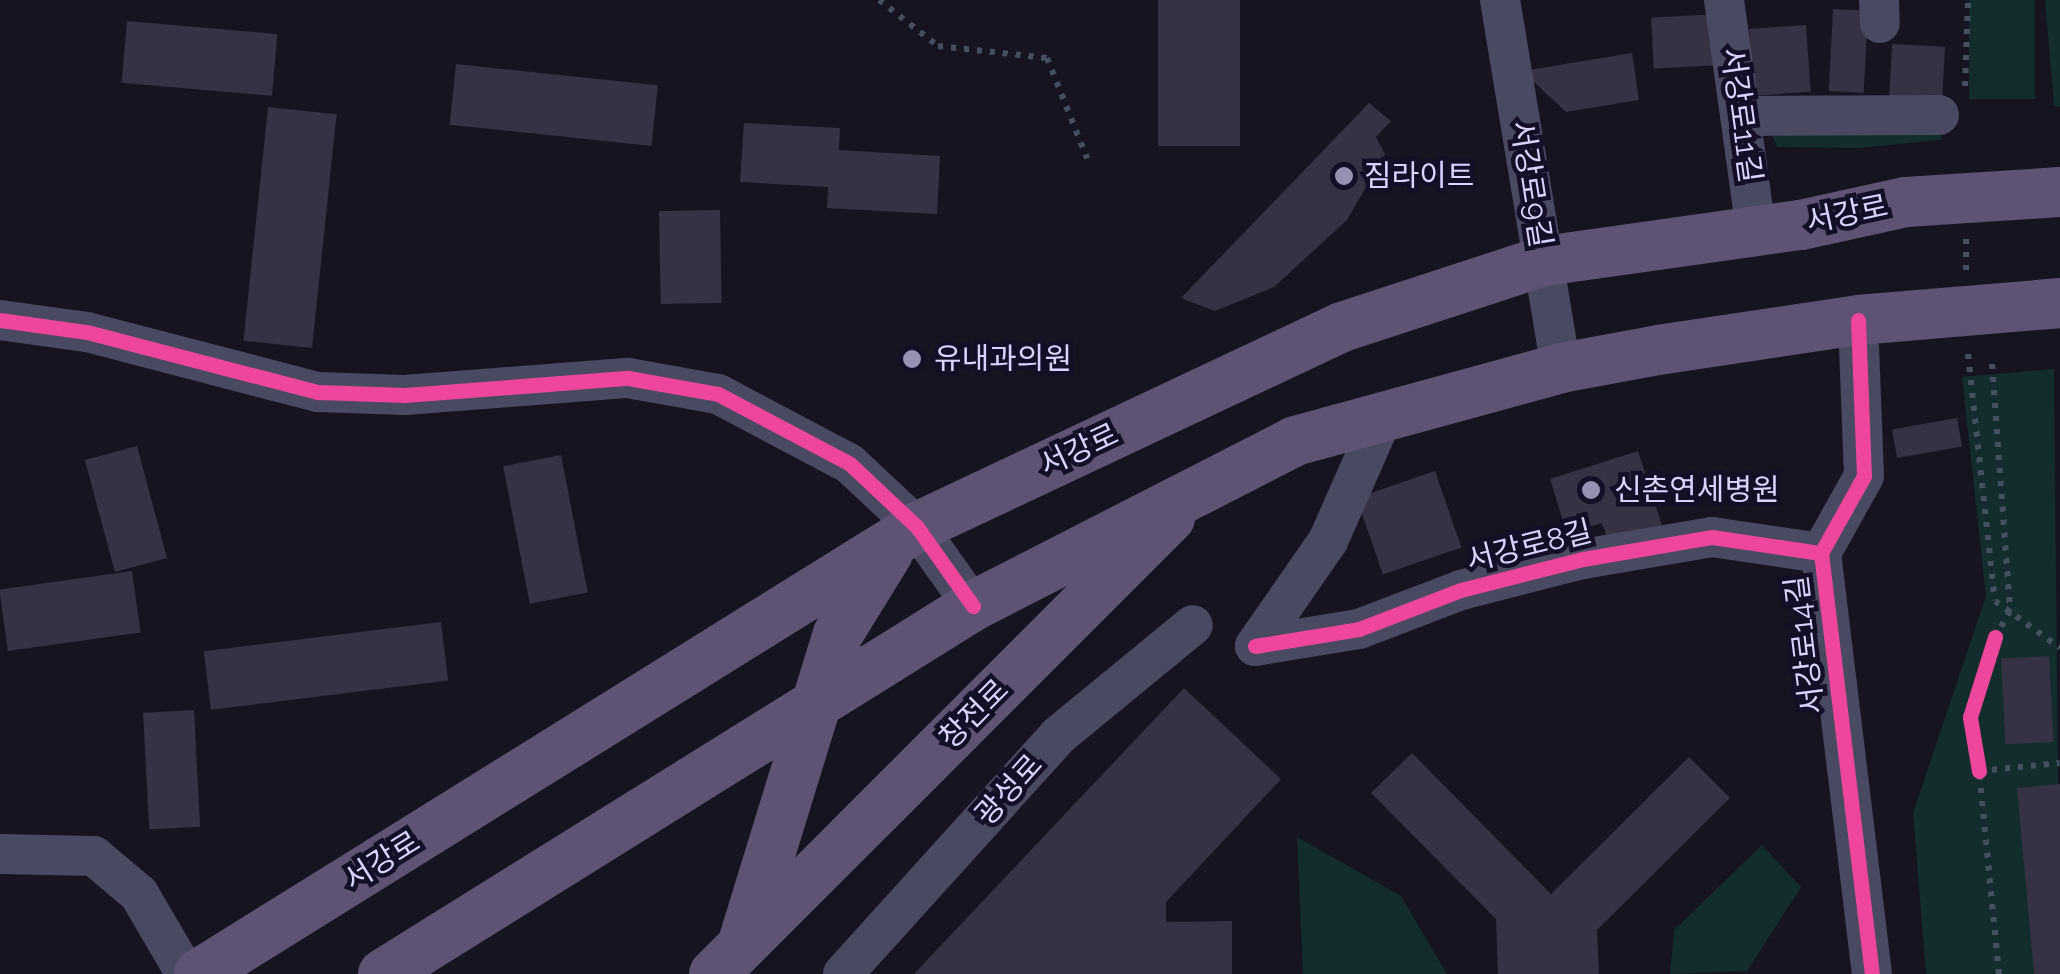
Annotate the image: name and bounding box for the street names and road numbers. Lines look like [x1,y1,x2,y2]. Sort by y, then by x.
street label: 서강로11길 [1714,45,1768,185]
street label: 서강로9길 [1503,118,1559,250]
street label: 서강로 [1803,188,1891,240]
street label: 서강로 [1034,416,1124,484]
street label: 서강로8길 [1462,513,1596,579]
street label: 서강로14길 [1779,574,1831,716]
street label: 창전로 [932,672,1016,756]
street label: 광성로 [968,747,1050,833]
street label: 서강로 [337,824,427,898]

